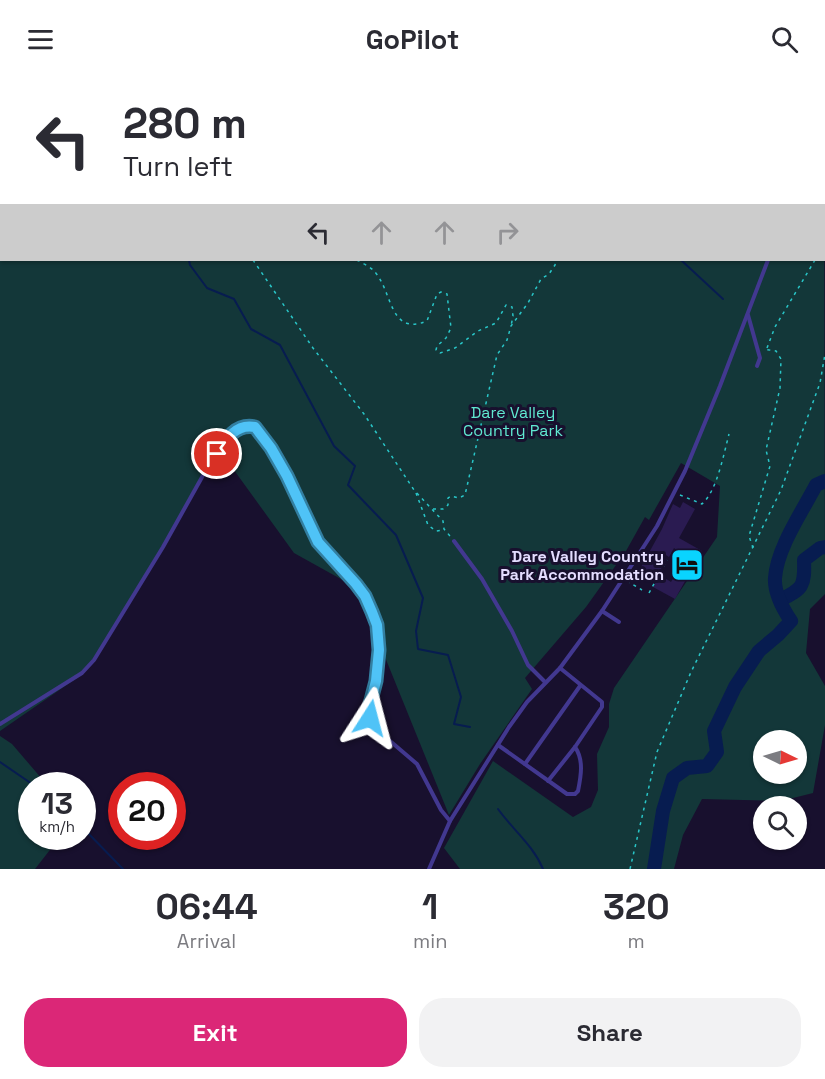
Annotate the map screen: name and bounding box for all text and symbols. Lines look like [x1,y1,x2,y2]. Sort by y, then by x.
text: GoPilot [366,22,459,57]
icon: menu [24,23,57,56]
icon: search [768,23,801,56]
text: 280 m [123,97,247,150]
icon: left [24,102,102,180]
text: Turn left [123,149,233,184]
icon: left [302,216,335,249]
icon: ahead [365,216,398,249]
icon: ahead [428,216,461,249]
icon: right [491,216,524,249]
park label: Dare Valley Country Park [463,402,563,441]
pin [191,428,242,479]
icon: arrive [200,437,233,470]
place label: Dare Valley Country Park Accommodation [500,546,664,585]
hotel icon: Dare Valley Country Park Accommodation [669,547,705,583]
position arrow [338,686,402,750]
north arrow [753,730,807,784]
map controls [753,730,807,850]
speed limit sign: 20 [108,772,186,850]
text: 13 [41,784,73,823]
button: search [753,796,807,850]
text: km/h [39,817,75,836]
text: 06:44 [155,884,258,930]
text: 1 [422,884,438,930]
text: 320 [603,884,670,930]
text: Arrival [177,928,236,954]
text: min [413,928,447,954]
text: m [628,928,645,954]
button: Exit [24,998,407,1067]
button: Share [419,998,801,1067]

